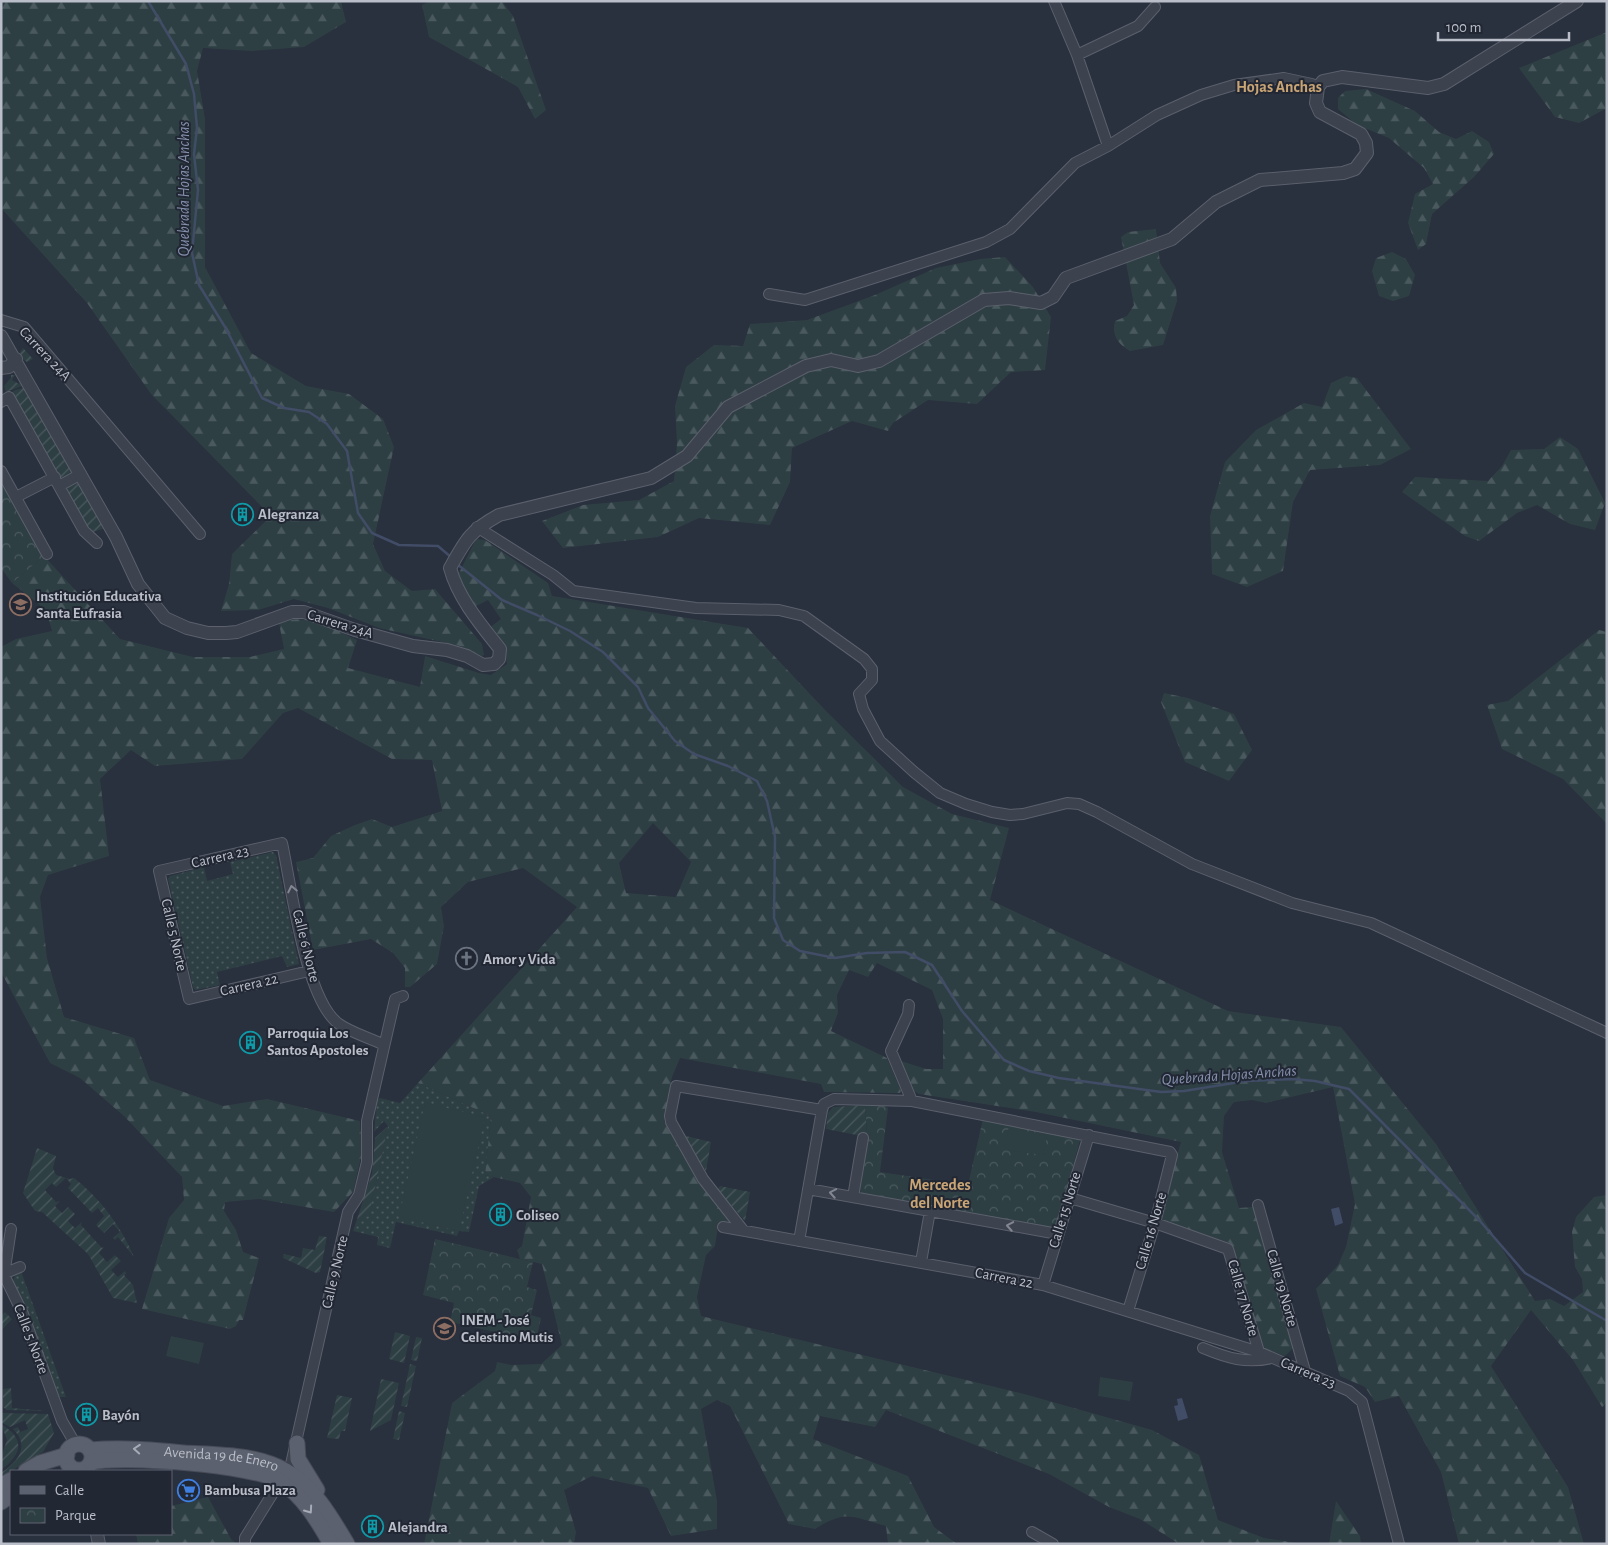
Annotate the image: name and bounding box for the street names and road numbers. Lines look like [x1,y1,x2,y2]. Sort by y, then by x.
street label: Carrera 24A [16,324,74,384]
street label: Carrera 24A [305,607,375,641]
street label: Carrera 23 [190,843,250,871]
street label: Calle 5 Norte [158,897,190,973]
street label: Calle 6 Norte [290,908,322,984]
street label: Carrera 22 [219,971,280,999]
street label: Calle 15 Norte [1046,1170,1084,1250]
street label: Calle 16 Norte [1133,1191,1169,1271]
street label: Calle 9 Norte [319,1234,351,1310]
street label: Calle 19 Norte [1264,1248,1300,1328]
street label: Calle 17 Norte [1225,1258,1261,1338]
street label: Carrera 22 [974,1265,1035,1291]
street label: Calle 5 Norte [11,1302,51,1376]
street label: Carrera 23 [1278,1355,1338,1391]
street label: Avenida 19 de Enero [163,1444,281,1474]

